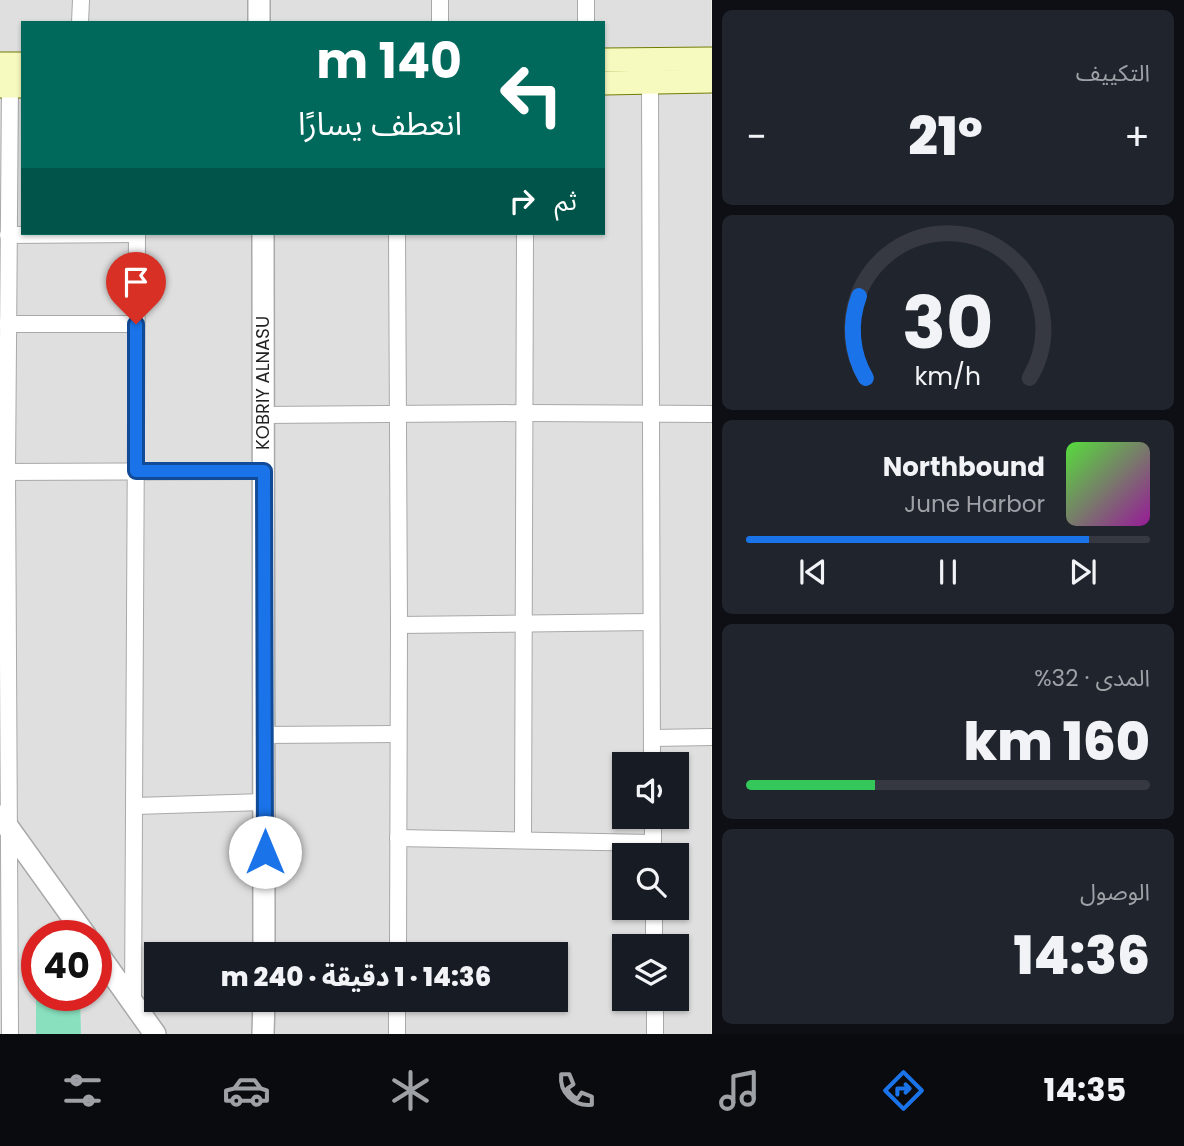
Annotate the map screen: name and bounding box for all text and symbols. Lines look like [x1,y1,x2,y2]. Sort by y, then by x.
text: 140 m [316,27,462,95]
icon: left [486,49,577,140]
text: التكييف [1076,57,1150,89]
text: 21° [908,100,983,173]
text: انعطف يسارًا [298,101,462,146]
text: − [746,110,767,163]
text: + [1124,110,1150,163]
icon: right [503,182,541,220]
text: ثم [555,183,577,219]
pin [106,252,166,324]
icon: arrive [117,263,155,301]
text: 30 [902,273,994,374]
street label: KOBRIY ALNASU [250,316,275,450]
text: km/h [915,359,981,394]
text: Northbound [883,449,1045,485]
text: June Harbor [904,488,1045,520]
icon: previous [794,553,832,591]
icon: pause [929,553,967,591]
icon: next [1064,553,1102,591]
text: المدى · 32% [1034,662,1150,694]
text: 160 km [964,705,1150,778]
map controls [612,752,689,1011]
button: sound [612,752,689,829]
position arrow [228,815,302,889]
button: search [612,843,689,920]
text: الوصول [1080,876,1150,908]
text: 14:36 [1013,919,1150,992]
speed limit sign: 40 [21,920,112,1011]
button: layers [612,934,689,1011]
text: 14:36 · 1 دقيقة · 240 m [221,959,491,995]
icon: filters [58,1066,107,1115]
icon: car [222,1066,271,1115]
icon: climate [386,1066,435,1115]
icon: phone [551,1066,600,1115]
icon: music [715,1066,764,1115]
icon: directions [879,1066,928,1115]
text: 14:35 [1043,1067,1126,1112]

